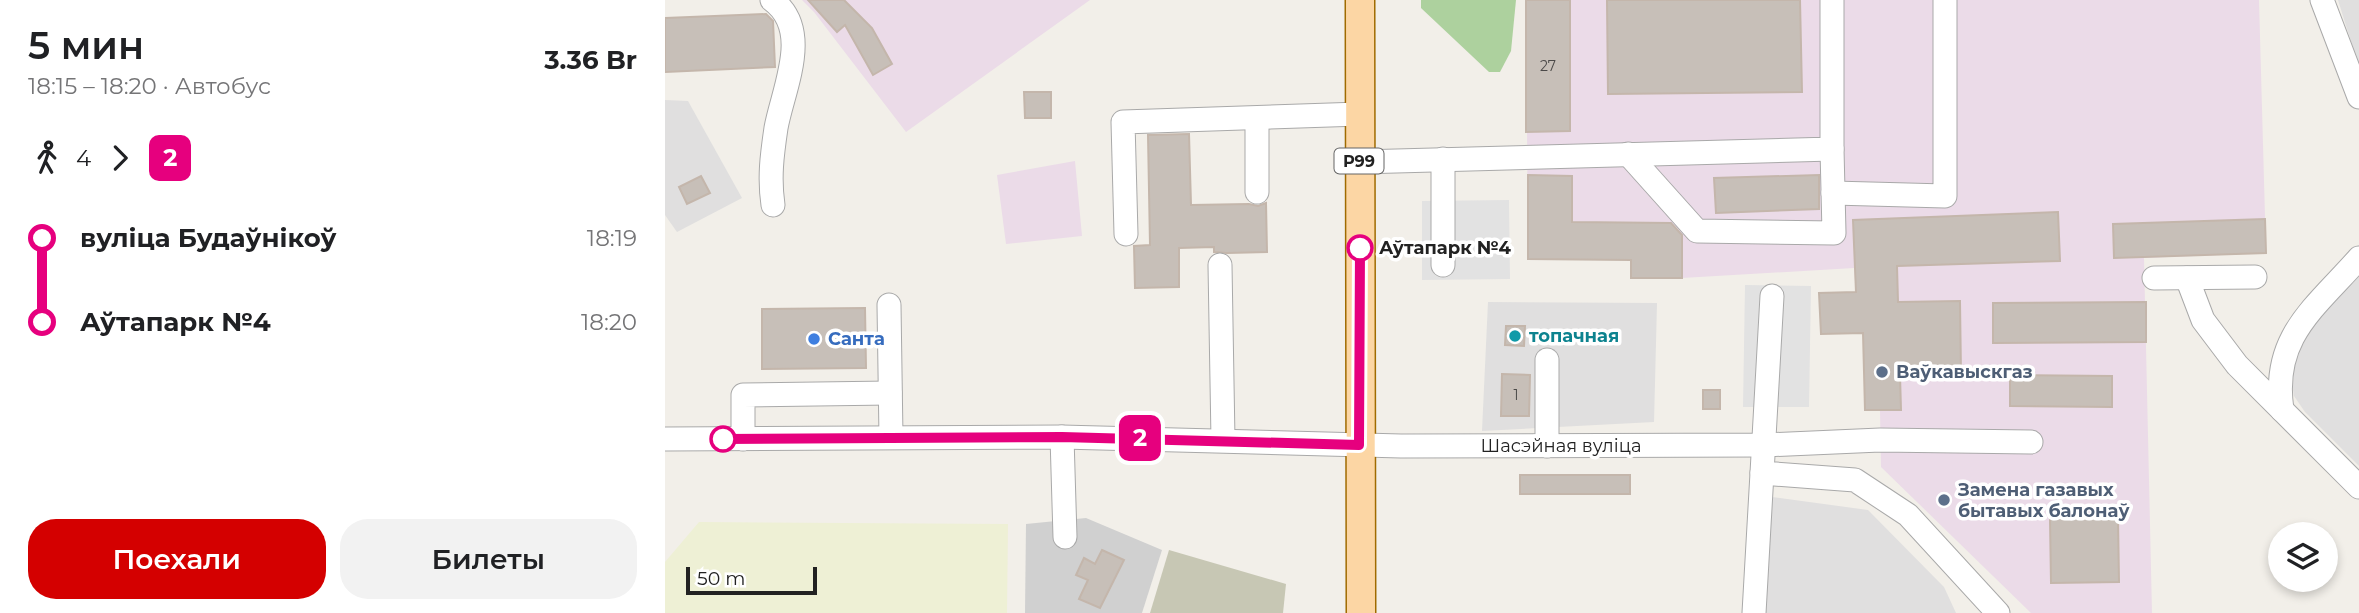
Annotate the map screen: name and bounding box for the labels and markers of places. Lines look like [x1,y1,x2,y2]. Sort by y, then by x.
marker: Аўтапарк №4 [1347,235,1373,261]
place label: Аўтапарк №4 [1379,237,1512,259]
place label: топачная [1529,325,1619,347]
place label: Санта [828,328,885,350]
marker: топачная [1507,328,1523,344]
marker: Санта [806,331,822,347]
place label: Ваўкавыскгаз [1896,361,2033,383]
marker: Ваўкавыскгаз [1874,364,1890,380]
unlabelled marker [710,426,736,452]
place label: Замена газавых бытавых балонаў [1957,479,2130,522]
marker: Замена газавых бытавых балонаў [1936,492,1952,508]

